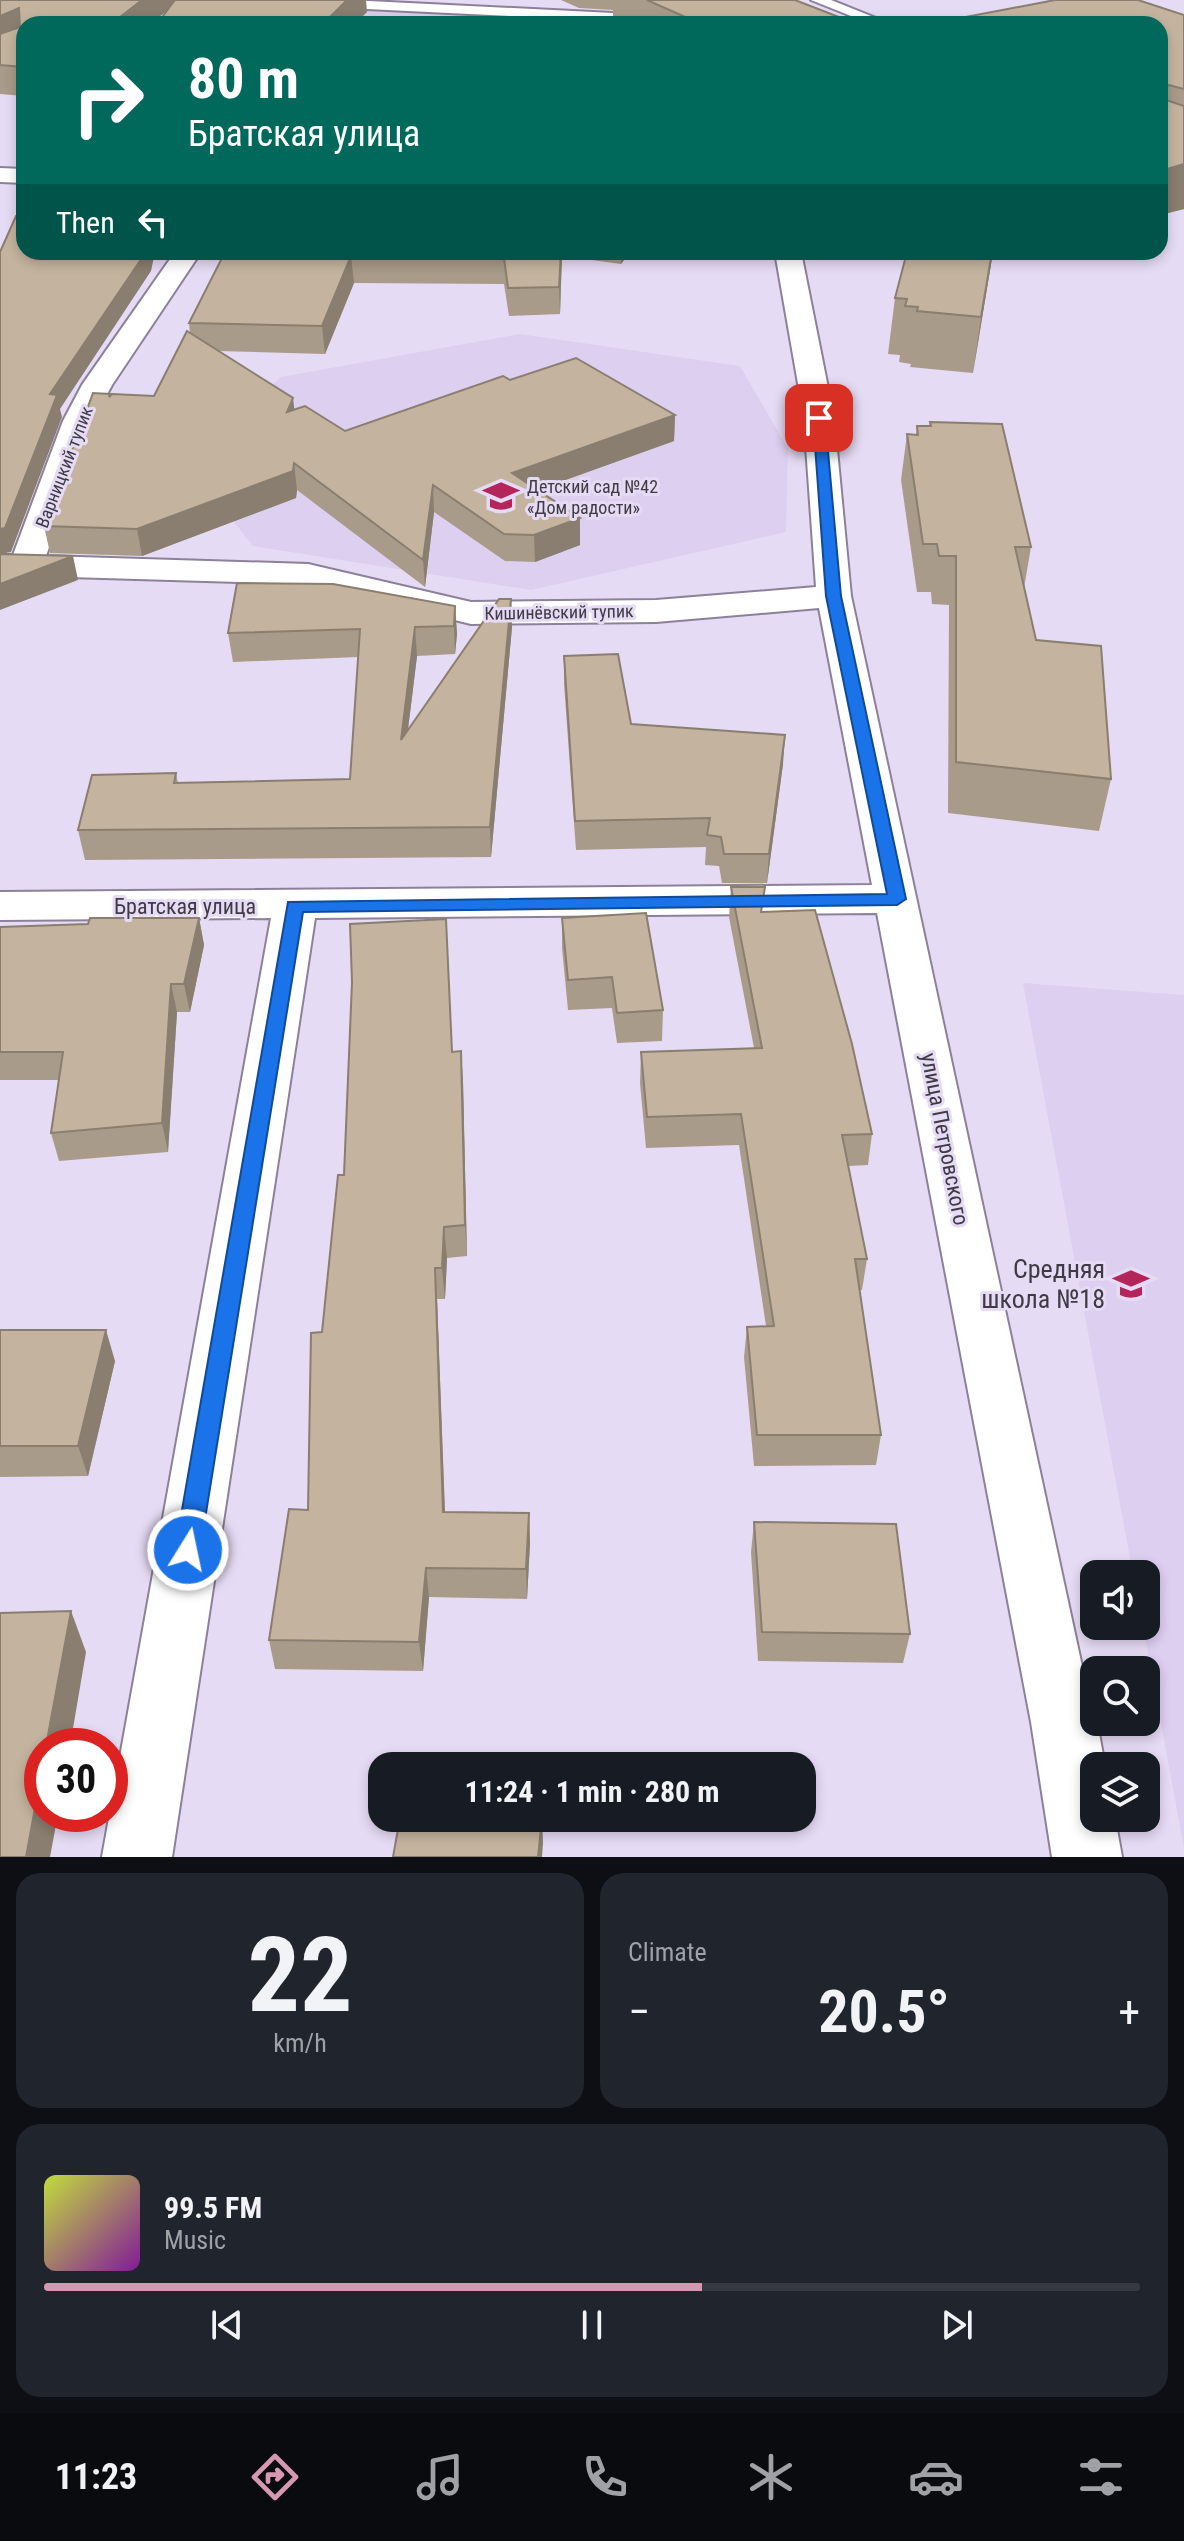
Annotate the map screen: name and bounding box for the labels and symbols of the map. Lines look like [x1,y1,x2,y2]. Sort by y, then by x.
pin [785,384,853,452]
street label: Варницкий тупик [31,403,97,531]
place label: Детский сад №42 «Дом радости» [527,476,658,518]
school or university icon: Детский сад №42 «Дом радости» [482,477,520,515]
street label: Кишинёвский тупик [484,600,634,624]
street label: Братская улица [114,894,256,919]
street label: улица Петровского [916,1051,974,1227]
place label: Средняя школа №18 [981,1254,1105,1314]
school or university icon: Средняя школа №18 [1112,1265,1150,1303]
position arrow [146,1508,230,1592]
speed limit sign: 30 [24,1728,128,1832]

